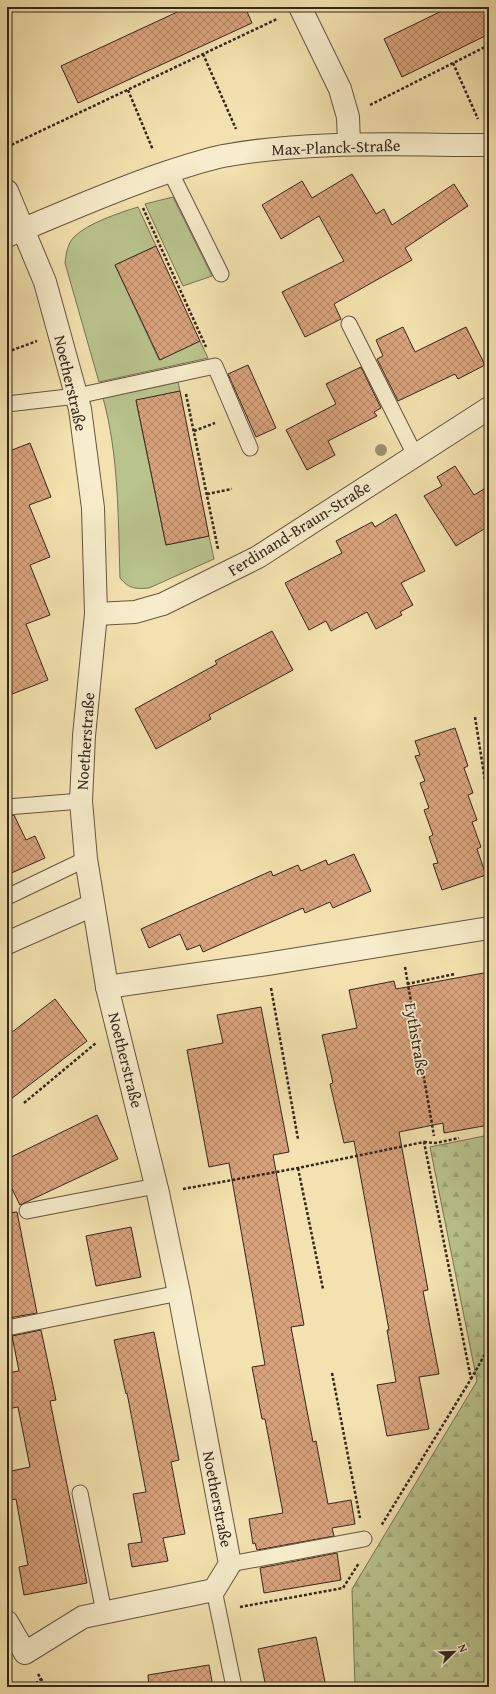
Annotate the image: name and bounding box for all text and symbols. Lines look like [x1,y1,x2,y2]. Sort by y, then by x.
street label: Max-Planck-Straße [271,133,401,161]
street label: Noetherstraße [48,333,94,433]
street label: Ferdinand-Braun-Straße [223,474,375,582]
street label: Noetherstraße [70,691,100,791]
street label: Eythstraße [399,1001,435,1077]
street label: Noetherstraße [103,1010,149,1110]
street label: Noetherstraße [197,1449,239,1549]
north arrow [434,1632,474,1672]
text: N [454,1642,472,1655]

